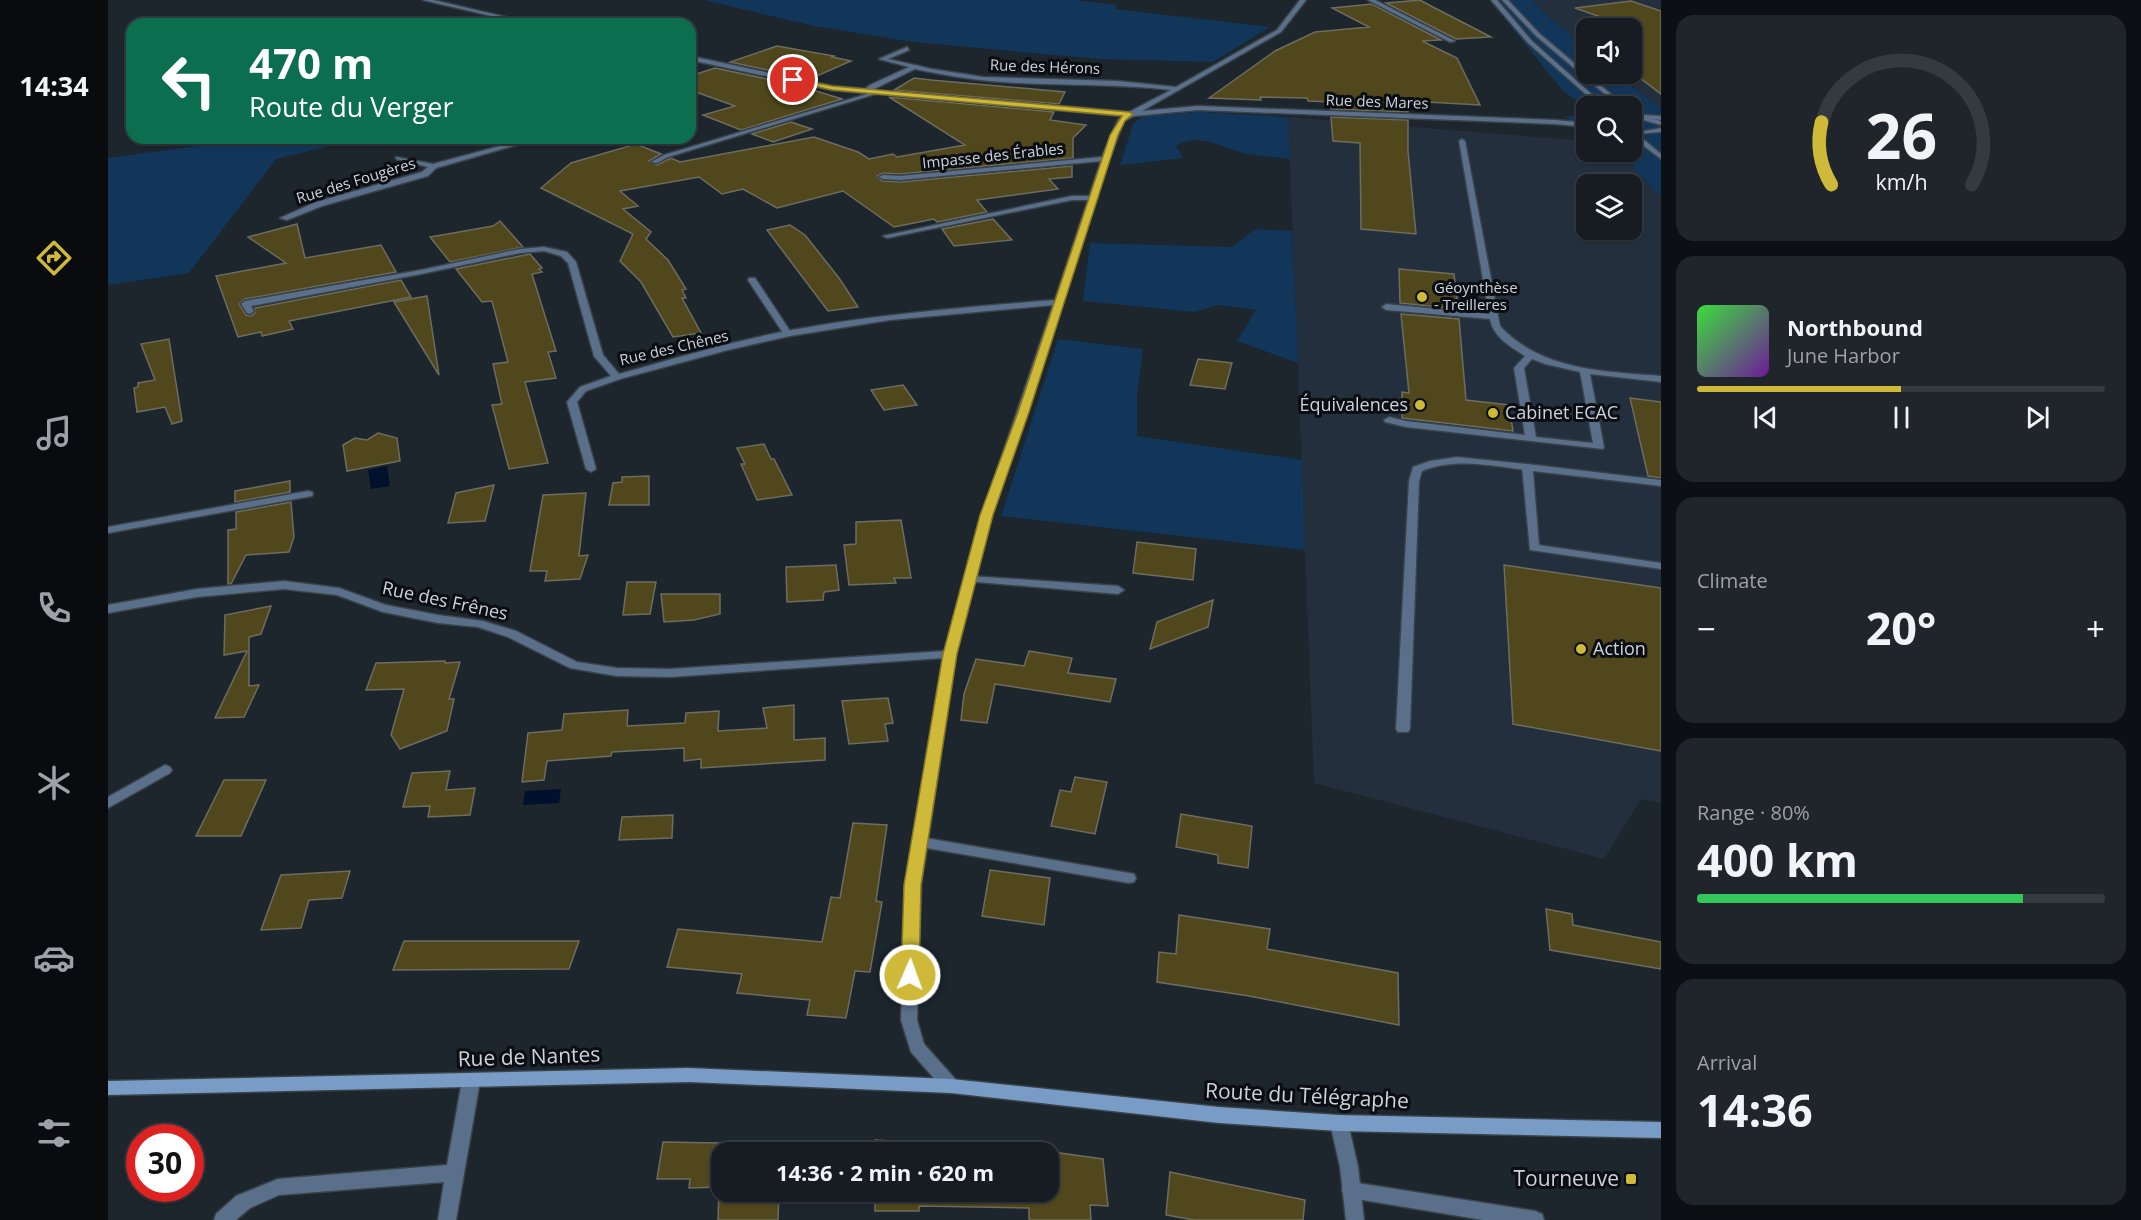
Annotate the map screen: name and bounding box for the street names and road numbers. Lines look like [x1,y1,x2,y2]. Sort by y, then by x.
street label: Rue des Hérons [990,54,1101,78]
street label: Rue des Mares [1325,89,1429,113]
street label: Impasse des Érables [921,138,1065,172]
street label: Rue des Fougères [294,152,418,208]
street label: Rue des Chênes [617,325,730,369]
street label: Rue des Frênes [380,575,510,625]
street label: Rue de Nantes [457,1040,601,1072]
street label: Route du Télégraphe [1204,1076,1410,1114]

